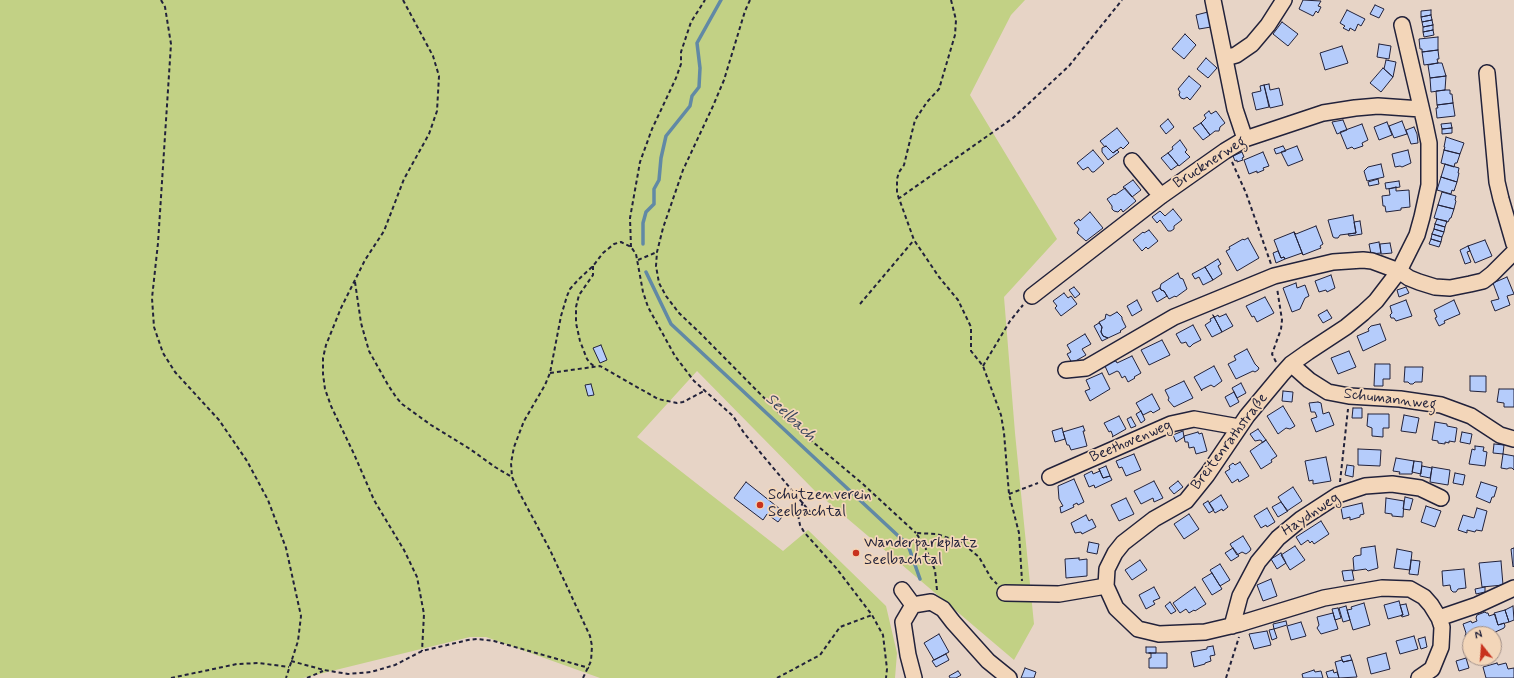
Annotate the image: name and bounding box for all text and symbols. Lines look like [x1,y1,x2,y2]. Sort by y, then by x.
street label: Brucknerweg [1170,133,1250,193]
street label: Schumannweg [1343,385,1437,415]
water label: Seelbach [761,390,819,446]
street label: Breitenrathstraße [1188,390,1272,494]
street label: Beethovenweg [1087,417,1175,467]
place label: Schützenverein Seelbachtal [768,487,871,522]
street label: Haydnweg [1279,489,1343,541]
marker: Schützenverein Seelbachtal [755,500,765,510]
place label: Wanderparkplatz Seelbachtal [864,535,978,570]
marker: Wanderparkplatz Seelbachtal [851,548,861,558]
north arrow [1462,626,1502,666]
text: N [1473,628,1484,643]

